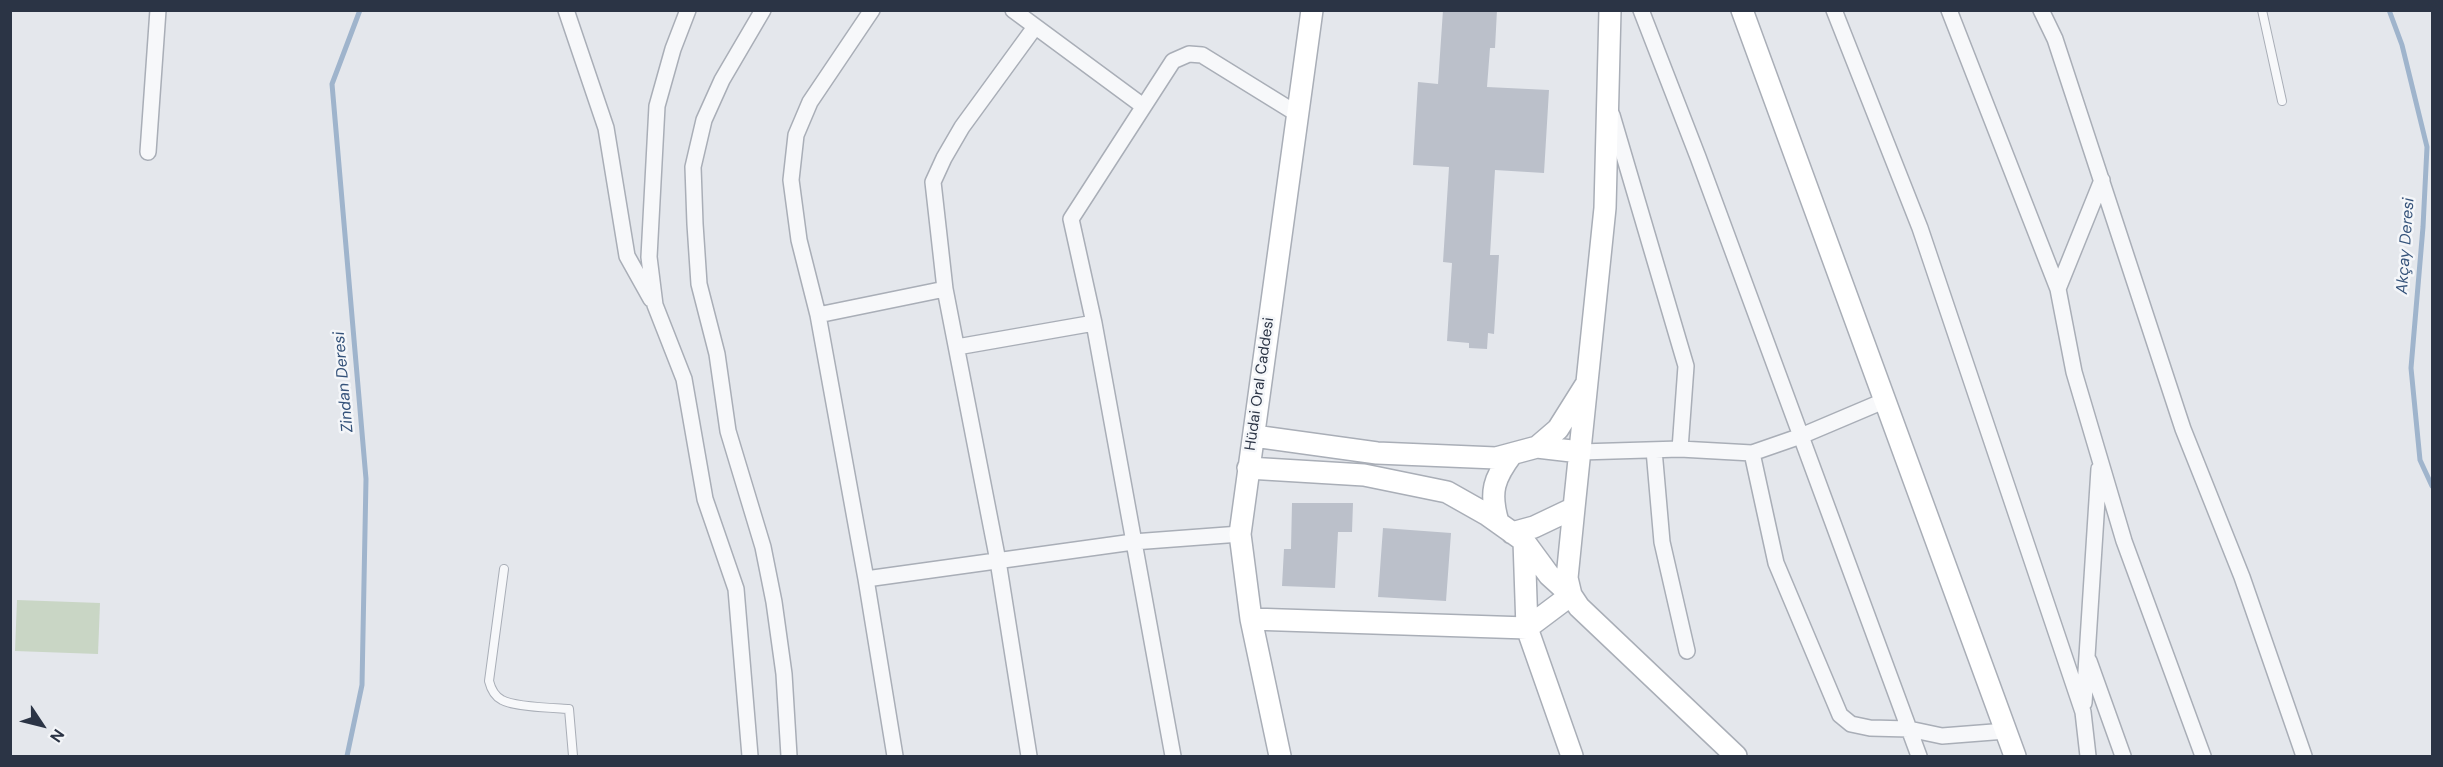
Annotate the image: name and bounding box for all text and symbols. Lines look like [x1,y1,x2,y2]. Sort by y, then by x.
water label: Akçay Deresi [2393,197,2419,295]
street label: Hüdai Oral Caddesi [1242,316,1278,452]
water label: Zindan Deresi [330,331,358,433]
north arrow [12,695,72,755]
text: N [45,725,69,746]

